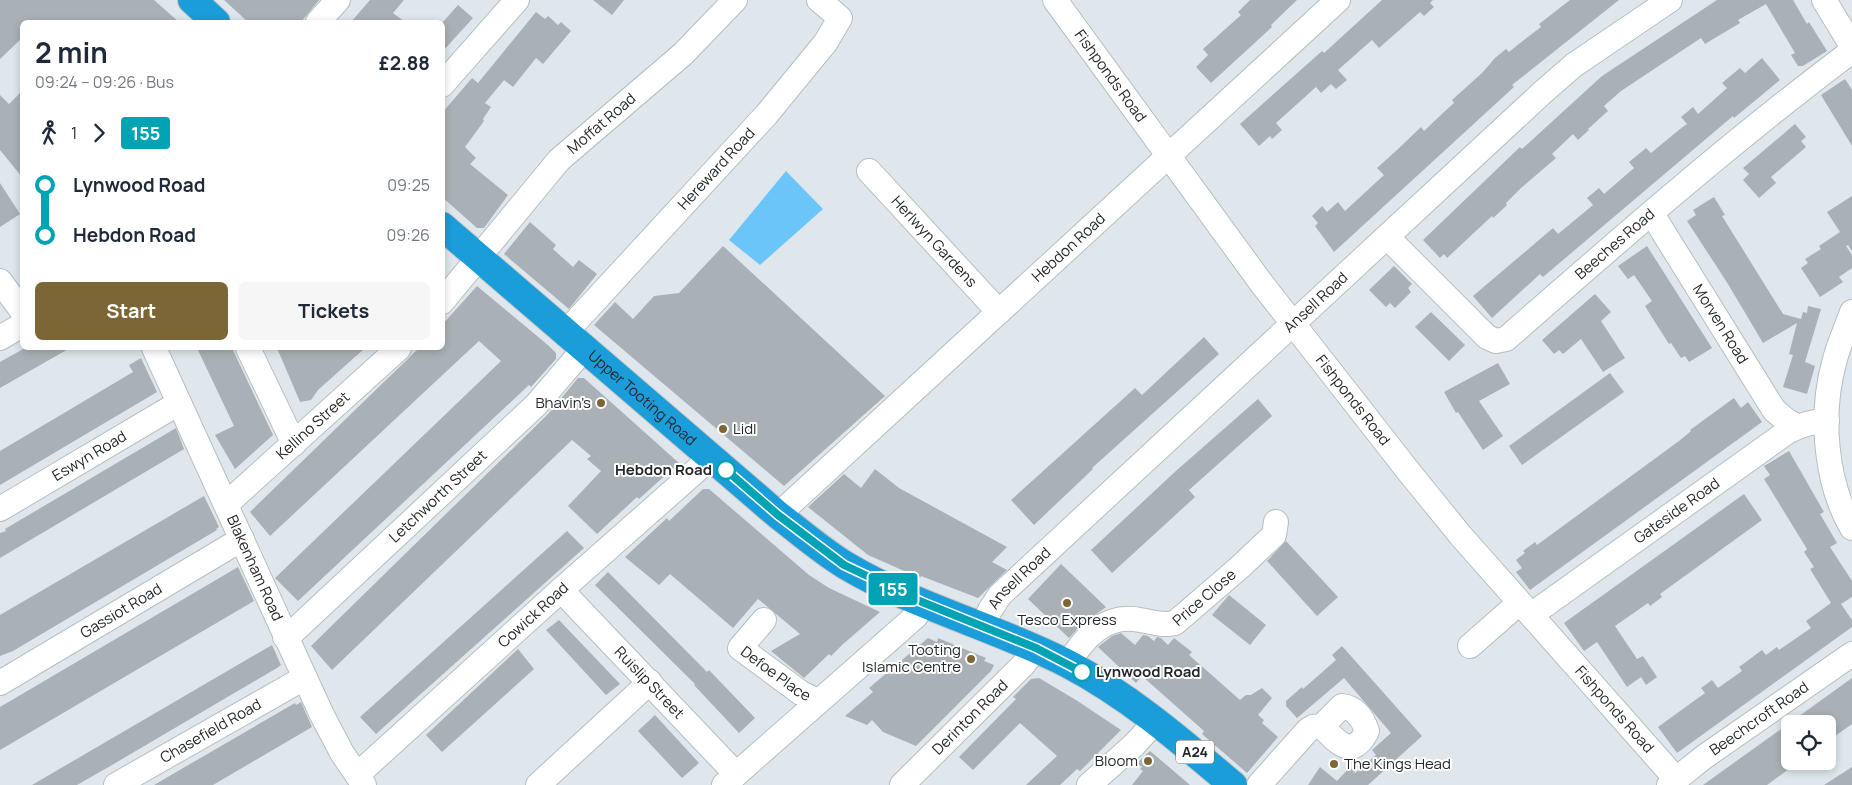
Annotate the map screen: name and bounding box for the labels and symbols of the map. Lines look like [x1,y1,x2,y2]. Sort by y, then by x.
street label: Fishponds Road [1070,25,1152,126]
street label: Moffat Road [562,88,640,159]
street label: Hereward Road [673,123,759,214]
street label: Herlwyn Gardens [887,191,982,292]
street label: Beeches Road [1570,203,1659,284]
street label: Hebdon Road [1027,208,1110,287]
street label: Ansell Road [1279,267,1352,337]
street label: Morven Road [1688,280,1754,368]
street label: Upper Tooting Road [584,345,701,450]
street label: Fishponds Road [1311,350,1395,450]
street label: Kellino Street [271,386,354,464]
place label: Bhavin’s [535,392,591,413]
marker: Bhavin’s [595,397,607,409]
place label: Lidl [733,418,757,439]
marker: Lidl [717,423,729,435]
street label: Eswyn Road [48,425,130,486]
street label: Letchworth Street [384,445,491,547]
place label: Hebdon Road [615,459,712,480]
marker: Hebdon Road [716,460,736,480]
street label: Gateside Road [1629,473,1724,548]
street label: Blakenham Road [222,511,289,624]
street label: Ansell Road [983,542,1055,613]
street label: Price Close [1168,564,1241,631]
line badge: 155 [864,573,922,605]
street label: Cowick Road [493,577,573,652]
street label: Gassiot Road [76,578,166,643]
marker: Tesco Express [1061,597,1073,609]
place label: Tesco Express [1017,609,1117,630]
place label: Tooting Islamic Centre [862,639,961,677]
street label: Defoe Place [736,641,814,706]
street label: Ruislip Street [610,642,689,723]
marker: Tooting Islamic Centre [965,653,977,665]
place label: Lynwood Road [1096,661,1201,682]
street label: Fishponds Road [1570,661,1659,757]
marker: Lynwood Road [1072,662,1092,682]
street label: Derinton Road [927,675,1012,759]
street label: Beechcroft Road [1705,676,1813,760]
street label: Chasefield Road [156,693,265,768]
road number: A24 [1176,740,1214,764]
place label: Bloom [1095,750,1138,771]
place label: The Kings Head [1344,753,1451,774]
marker: Bloom [1142,755,1154,767]
marker: The Kings Head [1328,758,1340,770]

